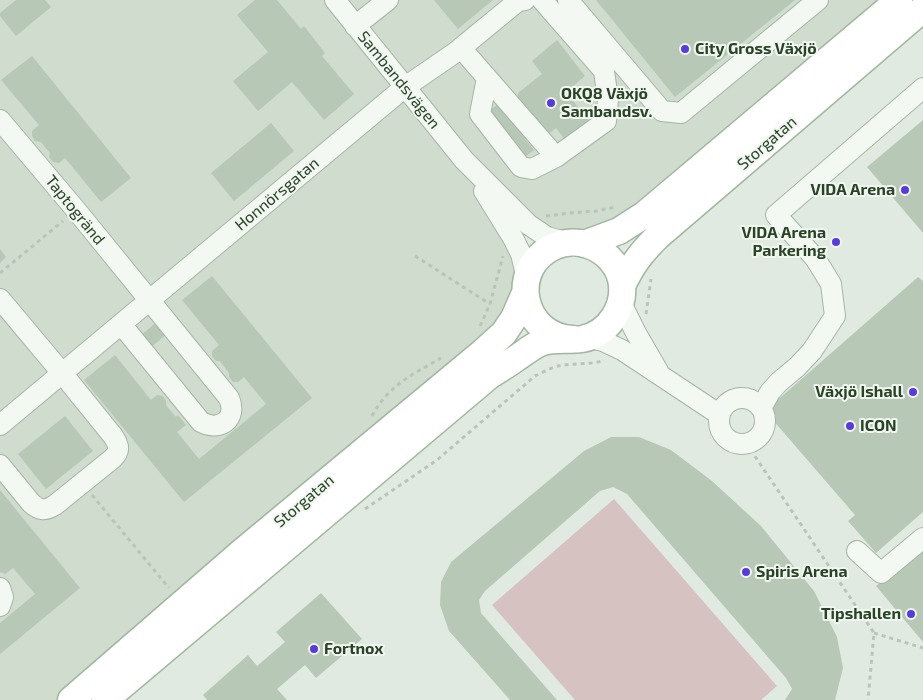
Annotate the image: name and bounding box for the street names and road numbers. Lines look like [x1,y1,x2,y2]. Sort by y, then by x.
street label: Sambandsvägen [354,27,444,133]
street label: Storgatan [733,112,801,174]
street label: Honnörsgatan [231,153,323,235]
street label: Taptogränd [41,171,109,249]
street label: Storgatan [270,470,338,532]

